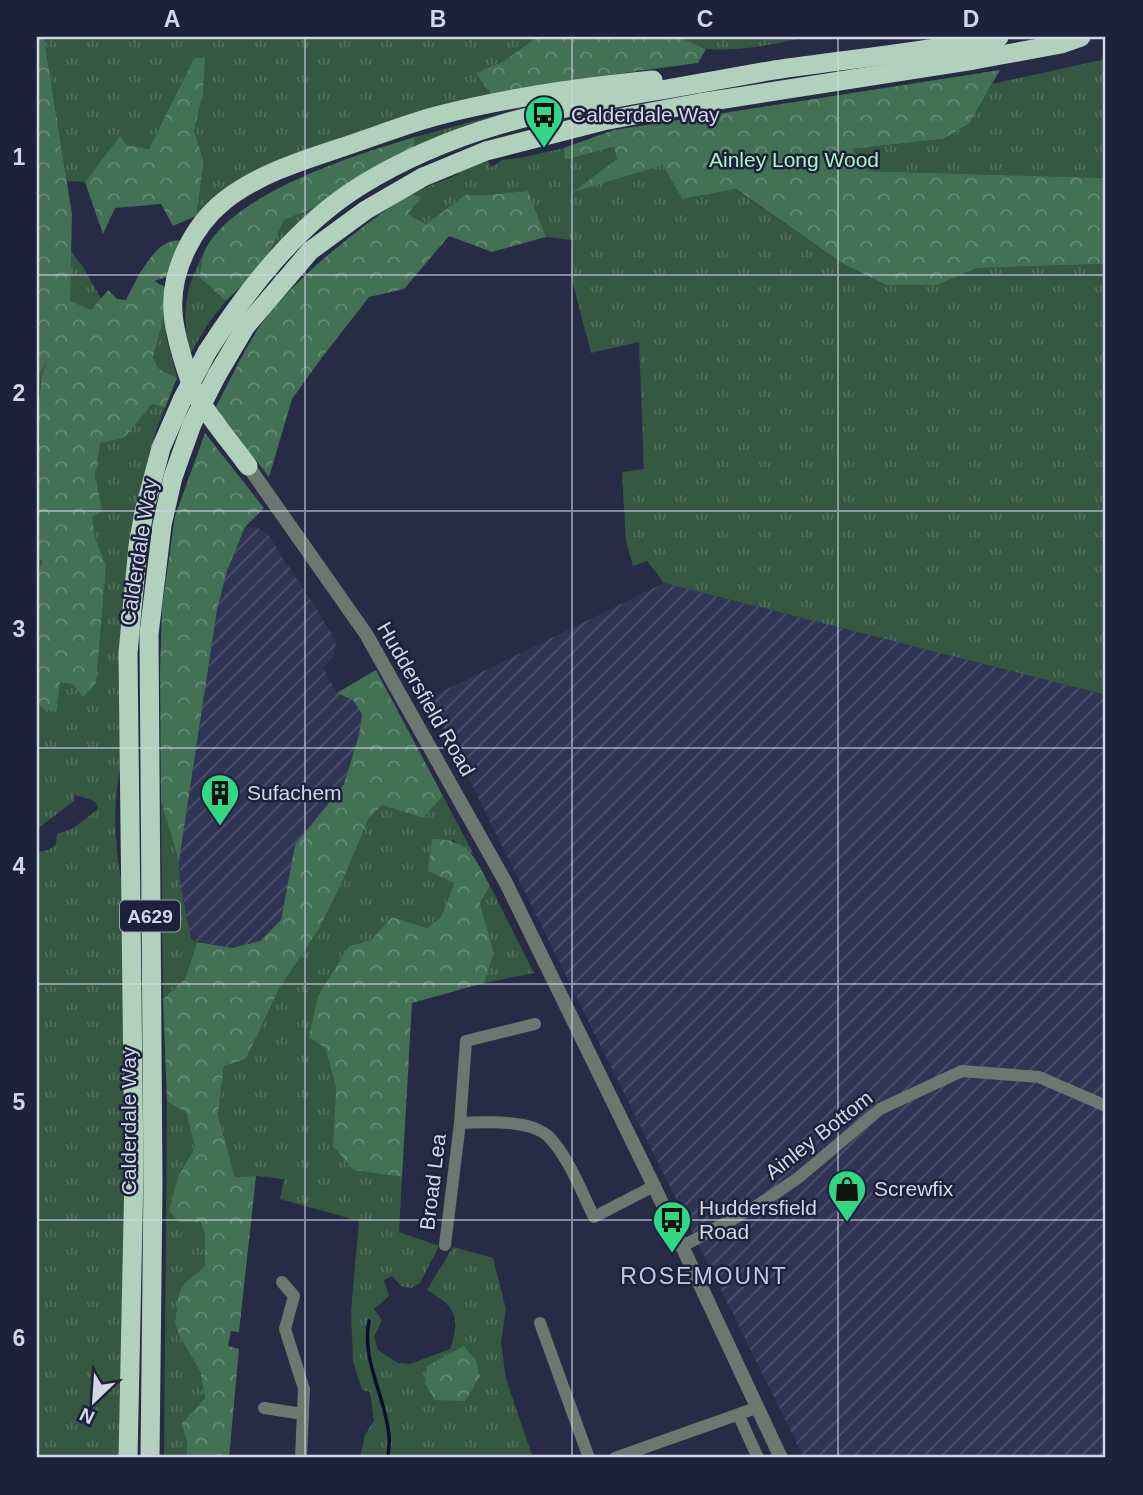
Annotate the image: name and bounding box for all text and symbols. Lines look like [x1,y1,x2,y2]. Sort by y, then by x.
text: A [164,6,180,32]
text: B [430,6,446,32]
text: C [697,6,713,32]
text: D [963,6,979,32]
bus stop icon: Calderdale Way [523,94,565,149]
place label: Calderdale Way [571,103,720,126]
text: 1 [13,144,26,170]
park label: Ainley Long Wood [709,148,879,171]
text: 2 [13,380,25,406]
street label: Calderdale Way [116,476,162,627]
text: 3 [13,616,25,642]
street label: Huddersfield Road [373,618,480,780]
building icon: Sufachem [199,772,241,827]
place label: Sufachem [247,781,342,804]
text: 4 [13,853,26,879]
road number: A629 [120,900,180,932]
street label: Calderdale Way [117,1046,140,1195]
street label: Ainley Bottom [761,1086,877,1184]
text: 5 [13,1089,26,1115]
street label: Broad Lea [415,1132,450,1231]
shop icon: Screwfix [826,1168,868,1223]
place label: Screwfix [874,1177,954,1200]
place label: Huddersfield Road [699,1196,817,1243]
bus stop icon: Huddersfield Road [651,1199,693,1254]
district label: ROSEMOUNT [620,1263,788,1289]
text: 6 [13,1325,25,1351]
north arrow [60,1366,130,1436]
text: N [76,1404,98,1428]

